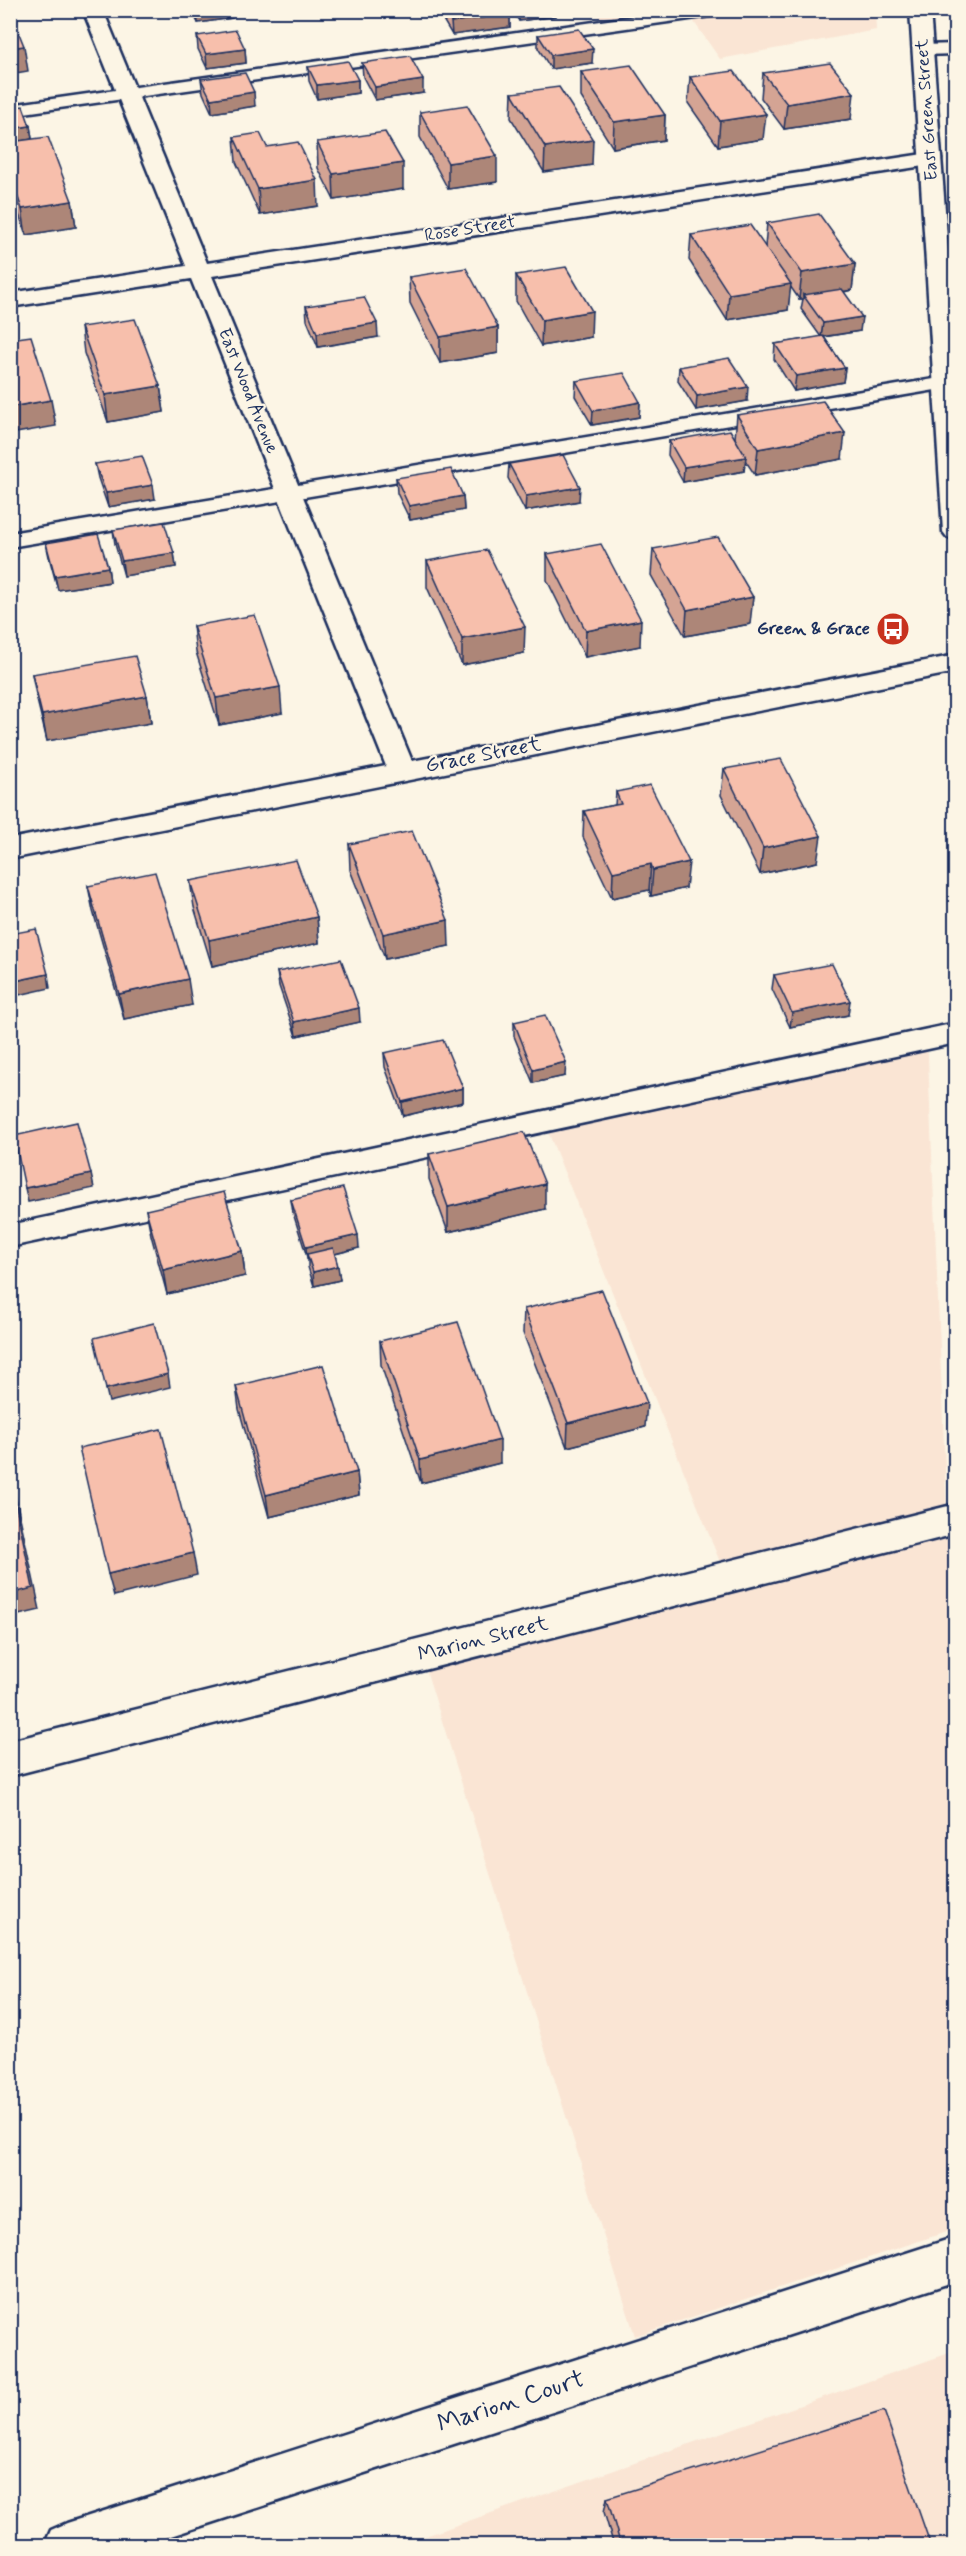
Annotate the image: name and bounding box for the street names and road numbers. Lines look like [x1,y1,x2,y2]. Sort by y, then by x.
street label: East Green Street [910,38,944,182]
street label: Rose Street [423,210,517,248]
street label: East Wood Avenue [212,325,284,457]
street label: Grace Street [423,730,544,780]
street label: Marion Street [415,1609,552,1669]
street label: Marion Court [433,2362,589,2442]

